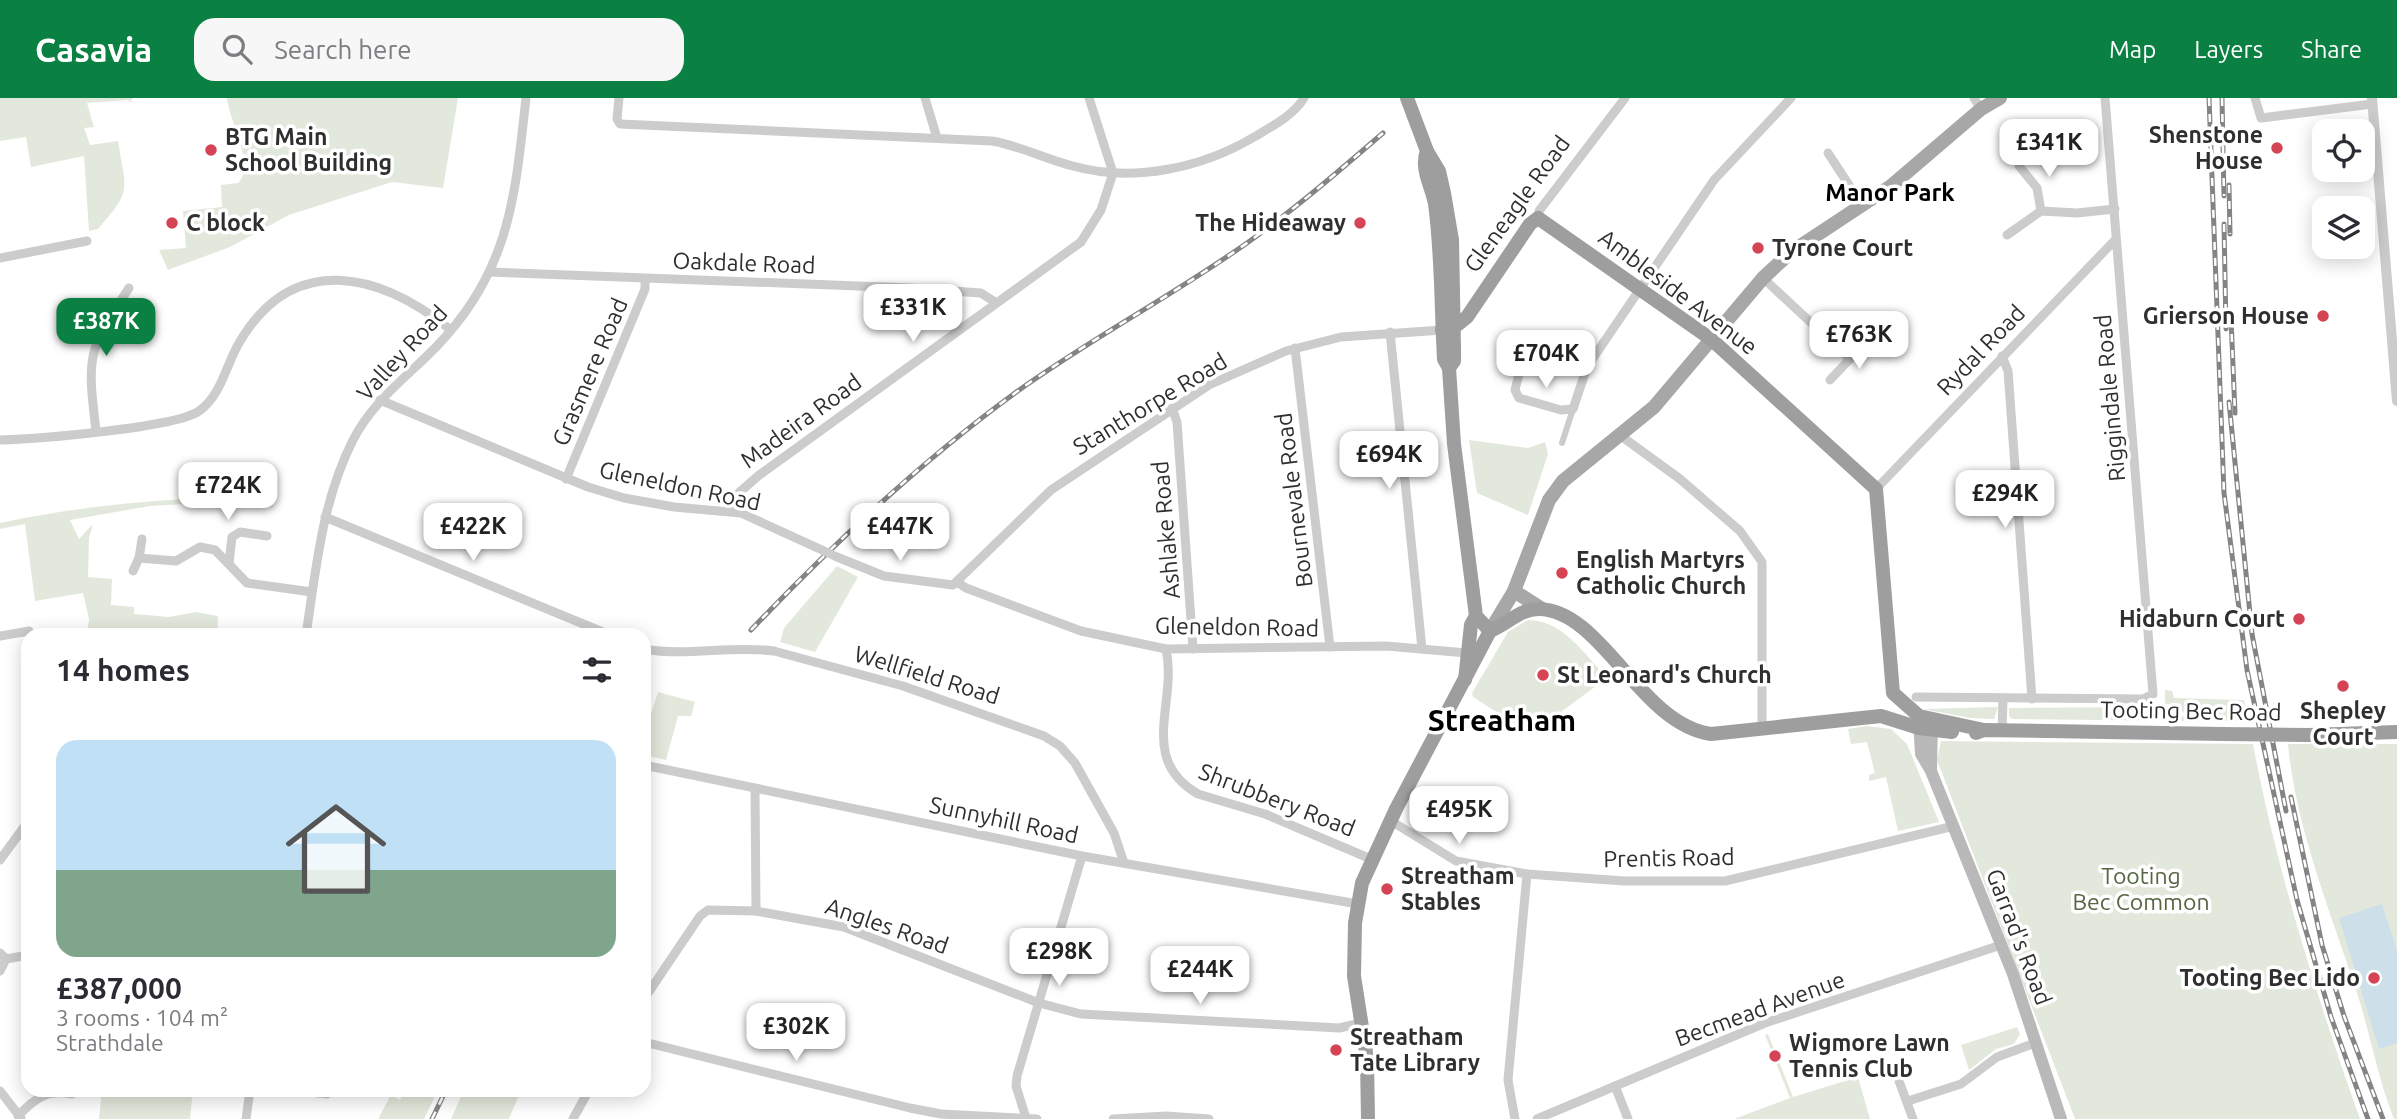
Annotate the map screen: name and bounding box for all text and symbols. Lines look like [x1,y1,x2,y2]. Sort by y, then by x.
search box [194,18,684,81]
icon: search [218,30,256,68]
text: Casavia [35,31,152,68]
text: Search here [274,35,412,64]
text: Map [2109,36,2156,63]
text: Layers [2194,36,2263,63]
text: Share [2301,36,2362,63]
map controls [2312,119,2375,259]
button: locate [2312,119,2375,182]
pin: £341K [2000,120,2098,179]
place label: Shenstone House [2149,122,2263,173]
place label: BTG Main School Building [225,124,392,175]
text: £341K [2015,129,2083,154]
street label: Gleneagle Road [1459,131,1574,277]
marker: Shenstone House [2269,140,2285,156]
marker: BTG Main School Building [203,142,219,158]
district label: Manor Park [1825,179,1955,206]
button: layers [2312,196,2375,259]
place label: C block [186,210,265,235]
place label: The Hideaway [1195,210,1346,235]
marker: C block [164,215,180,231]
marker: The Hideaway [1352,215,1368,231]
street label: Ambleside Avenue [1594,224,1762,359]
place label: Tyrone Court [1772,235,1913,260]
marker: Tyrone Court [1750,240,1766,256]
street label: Oakdale Road [672,248,816,277]
pin: £331K [864,285,962,344]
street label: Grasmere Road [547,294,632,449]
text: £331K [879,294,947,319]
pin: £387K [57,299,155,358]
street label: Valley Road [352,300,452,405]
street label: Rydal Road [1932,300,2030,400]
place label: Grierson House [2143,303,2309,328]
text: £387K [72,308,140,333]
marker: Grierson House [2315,308,2331,324]
pin: £763K [1810,312,1908,371]
street label: Riggindale Road [2090,314,2129,483]
text: £763K [1825,321,1893,346]
pin: £704K [1497,330,1595,390]
text: £704K [1512,340,1580,365]
street label: Stanthorpe Road [1068,348,1231,459]
street label: Madeira Road [736,369,866,473]
street label: Bournevale Road [1270,411,1317,589]
pin: £694K [1340,432,1438,491]
text: £694K [1355,441,1423,466]
street label: Gleneldon Road [597,456,763,515]
street label: Ashlake Road [1147,460,1184,600]
pin: £724K [179,462,277,522]
pin: £294K [1956,470,2054,530]
text: £724K [194,472,262,497]
text: £294K [1971,480,2039,505]
pin: £422K [424,504,522,563]
pin: £447K [851,504,949,563]
text: £422K [439,513,507,538]
text: £447K [866,513,934,538]
place label: English Martyrs Catholic Church [1576,547,1746,598]
marker: English Martyrs Catholic Church [1554,565,1570,581]
place label: Hidaburn Court [2119,606,2285,631]
marker: Hidaburn Court [2291,611,2307,627]
street label: Gleneldon Road [1155,613,1319,640]
street label: Wellfield Road [852,641,1003,708]
icon: filters [578,651,616,689]
text: 14 homes [56,653,190,687]
place label: St Leonard's Church [1557,662,1772,687]
marker: St Leonard's Church [1535,667,1551,683]
marker: Shepley Court [2335,678,2351,694]
street label: Tooting Bec Road [2100,696,2282,725]
place label: Shepley Court [2300,698,2386,749]
district label: Streatham [1428,703,1576,737]
street label: Shrubbery Road [1196,758,1359,841]
icon: home [273,786,399,912]
pin: £495K [1410,786,1508,846]
street label: Sunnyhill Road [927,792,1081,847]
text: £495K [1425,796,1493,821]
street label: Prentis Road [1603,844,1735,871]
place label: Streatham Stables [1401,863,1515,914]
park label: Tooting Bec Common [2072,863,2210,914]
street label: Garrad's Road [1982,865,2057,1008]
marker: Streatham Stables [1379,881,1395,897]
street label: Angles Road [822,893,952,958]
pin: £298K [1010,928,1108,988]
text: £298K [1025,938,1093,963]
pin: £244K [1151,946,1249,1006]
text: £244K [1166,956,1234,981]
place label: Tooting Bec Lido [2179,965,2360,990]
street label: Becmead Avenue [1672,966,1848,1051]
marker: Tooting Bec Lido [2366,970,2382,986]
text: £387,000 [56,971,182,1005]
pin: £302K [747,1004,845,1063]
text: 3 rooms · 104 m² [56,1005,228,1030]
text: £302K [762,1013,830,1038]
place label: Streatham Tate Library [1350,1024,1480,1075]
text: Strathdale [56,1030,164,1055]
place label: Wigmore Lawn Tennis Club [1789,1030,1950,1081]
marker: Streatham Tate Library [1328,1042,1344,1058]
marker: Wigmore Lawn Tennis Club [1767,1048,1783,1064]

